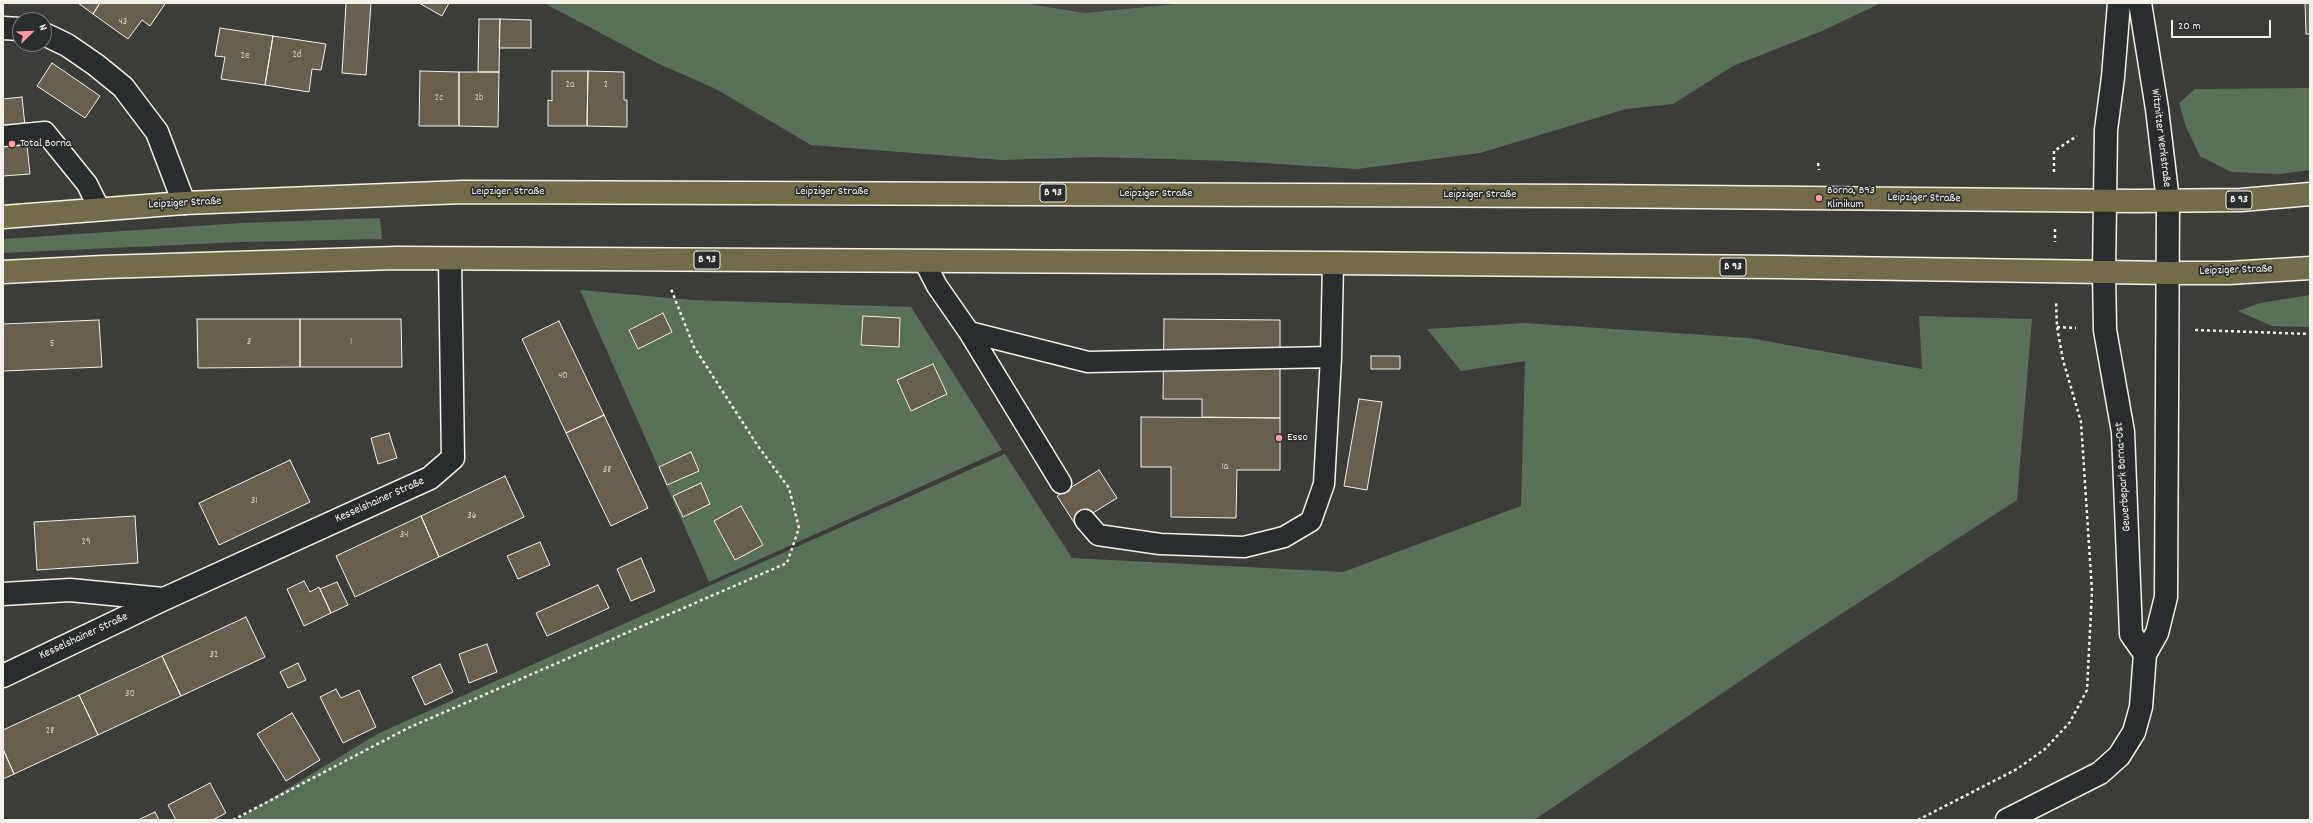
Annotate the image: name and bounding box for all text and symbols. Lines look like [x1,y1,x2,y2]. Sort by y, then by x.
north arrow [12,12,52,52]
scale bar [2173,12,2273,38]
house number: 43 [119,17,127,29]
text: 20 m [2178,18,2201,35]
text: N [34,22,51,33]
house number: 2d [292,50,302,62]
house number: 2e [241,51,249,63]
house number: 2a [565,80,575,92]
house number: 2 [604,80,608,92]
street label: Witznitzer Werkstraße [2147,88,2173,188]
house number: 2c [435,93,443,105]
house number: 2b [475,93,483,105]
place label: Total Borna [20,137,71,151]
marker: Total Borna [7,139,17,149]
road number: B 93 [1040,184,1066,202]
place label: Borna, B93 Klinikum [1827,184,1875,212]
street label: Leipziger Straße [471,185,545,199]
street label: Leipziger Straße [795,185,869,199]
street label: Leipziger Straße [1119,187,1193,201]
street label: Leipziger Straße [1443,188,1517,202]
street label: Leipziger Straße [1887,191,1961,207]
road number: B 93 [2226,191,2252,209]
marker: Borna, B93 Klinikum [1814,193,1824,203]
street label: Leipziger Straße [148,195,222,213]
road number: B 93 [694,251,720,269]
road number: B 93 [1720,258,1746,276]
street label: Leipziger Straße [2199,263,2273,279]
house number: 3 [247,337,251,349]
house number: 1 [350,337,352,349]
house number: 5 [50,339,54,351]
house number: 40 [558,371,568,383]
street label: Gewerbepark Borna-Ost [2113,422,2135,532]
place label: Esso [1287,431,1308,445]
marker: Esso [1274,433,1284,443]
house number: 1a [1222,462,1228,474]
house number: 38 [603,465,611,477]
street label: Kesselshainer Straße [333,475,427,527]
house number: 31 [251,496,257,508]
house number: 36 [467,511,477,523]
house number: 34 [400,530,408,542]
house number: 29 [82,537,90,549]
street label: Kesselshainer Straße [37,610,131,664]
house number: 32 [210,650,218,662]
house number: 30 [125,689,135,701]
house number: 28 [46,726,54,738]

